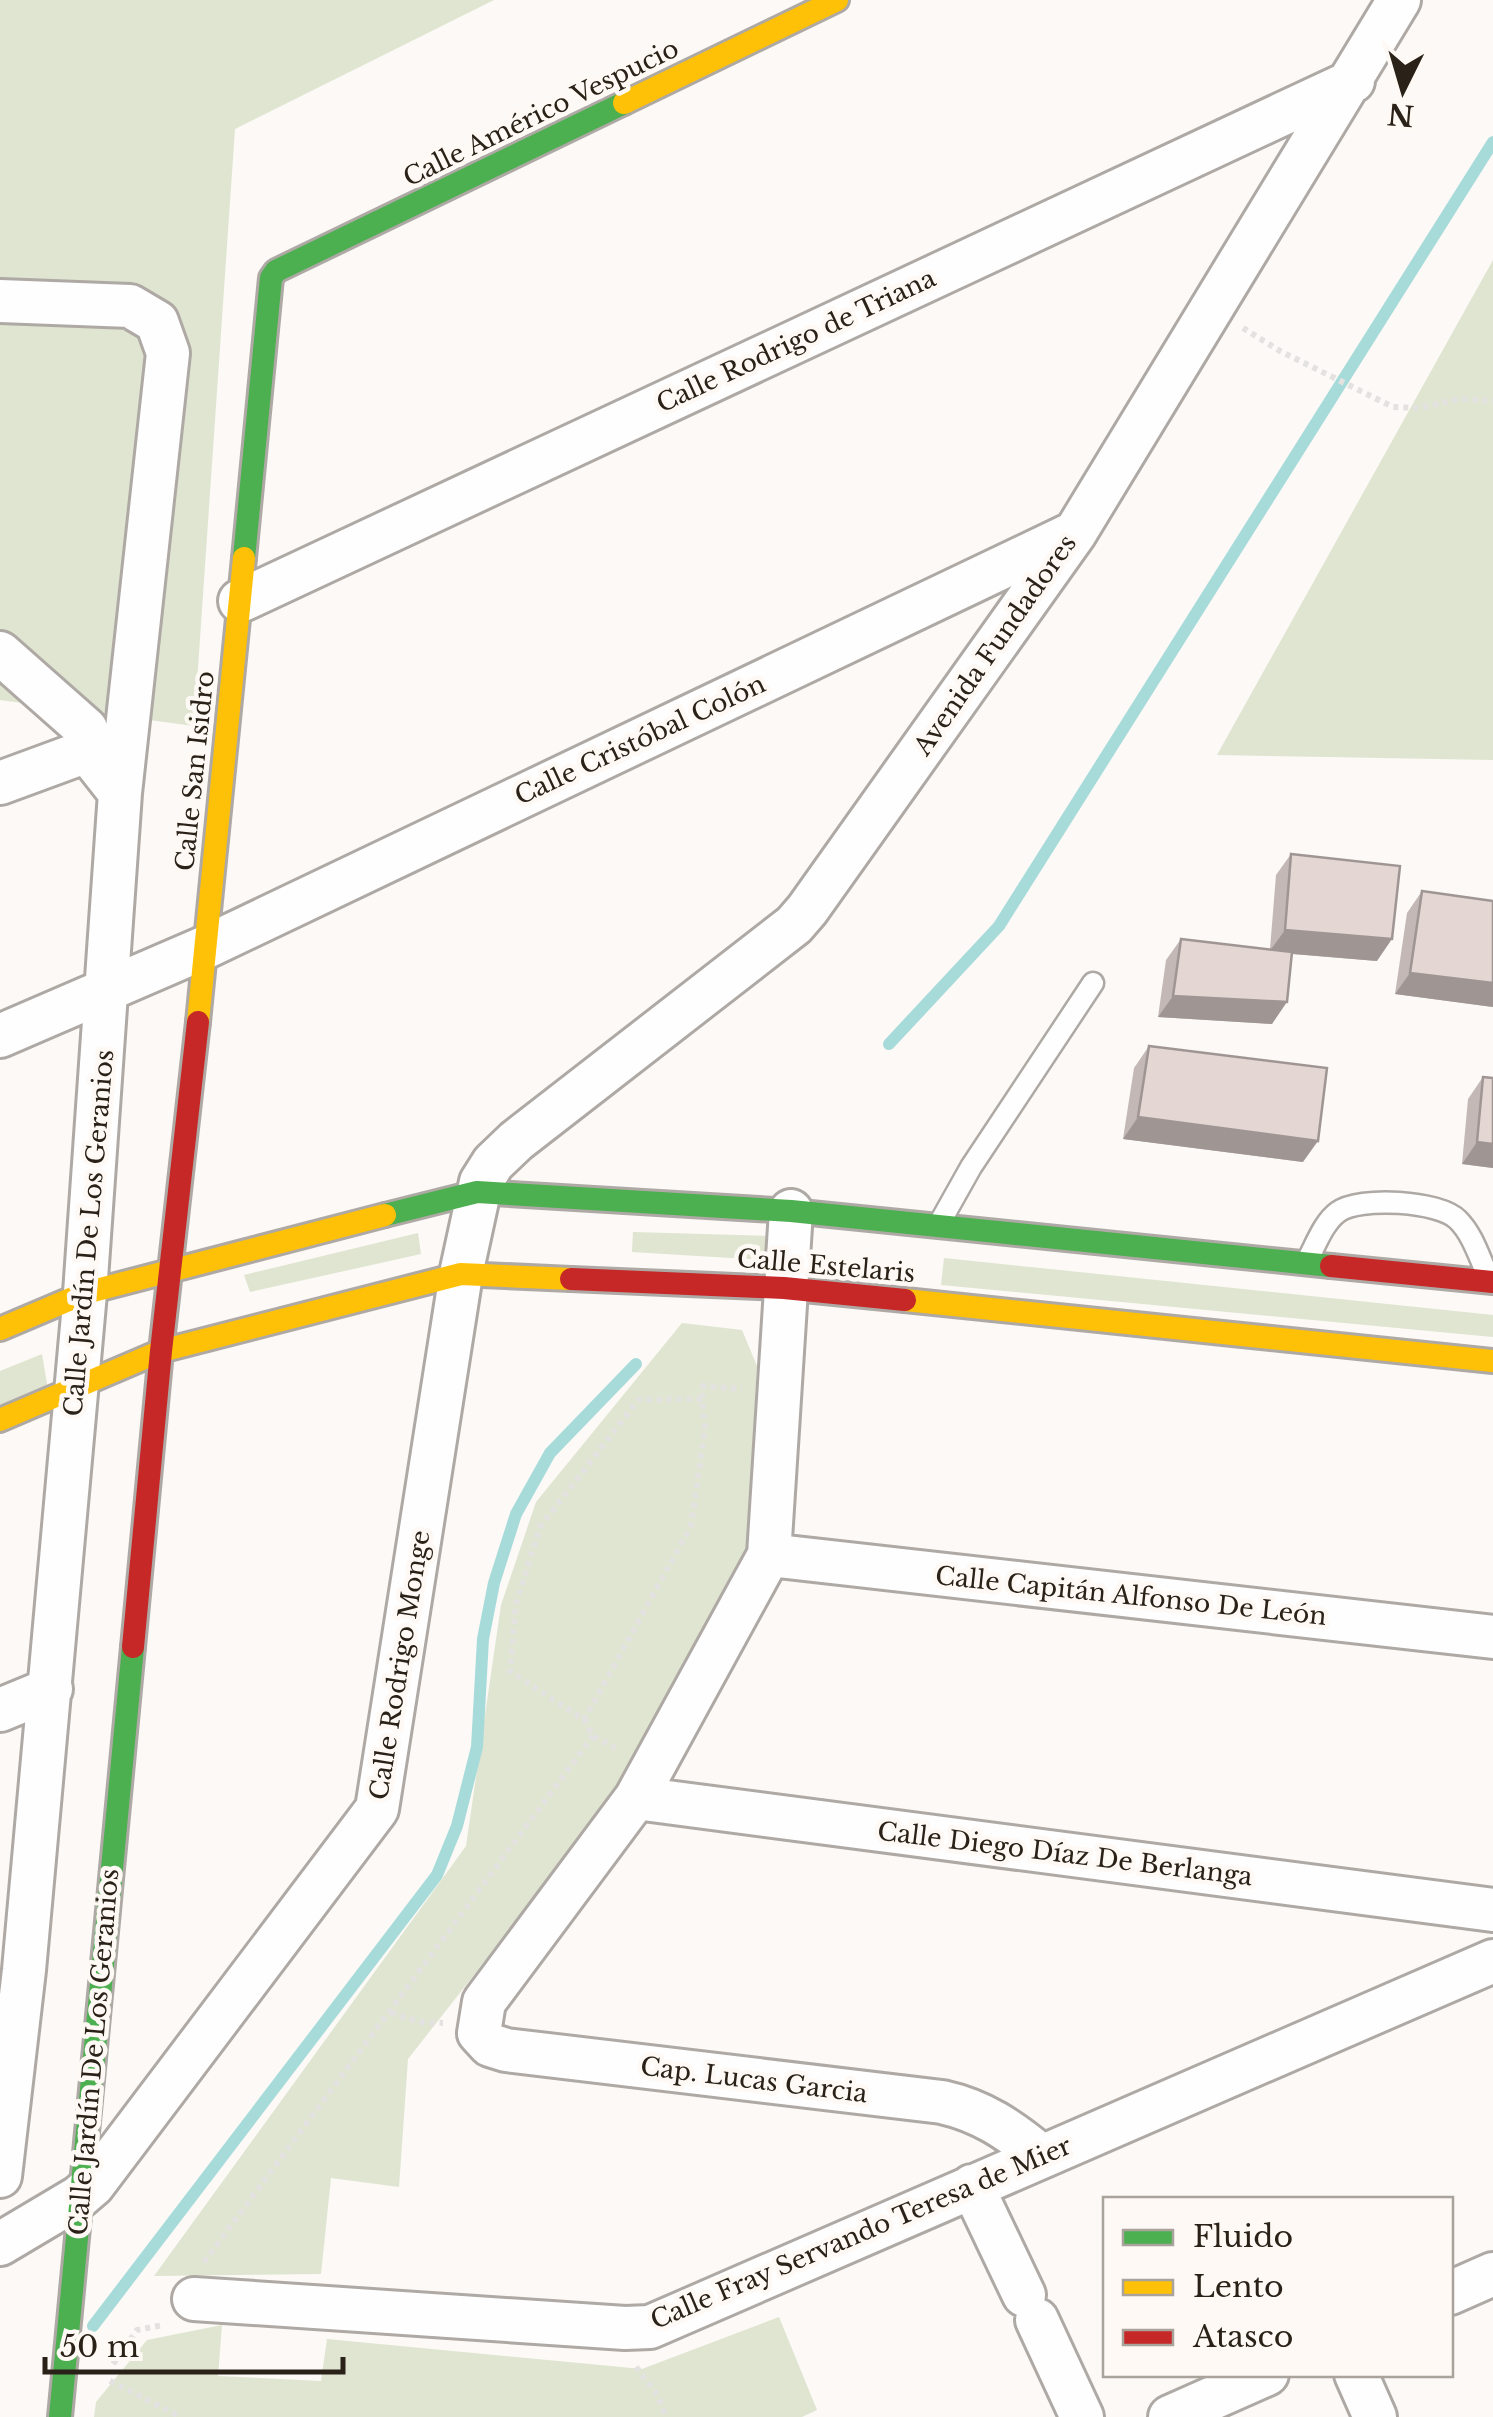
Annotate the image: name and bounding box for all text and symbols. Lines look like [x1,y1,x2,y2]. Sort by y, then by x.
street label: Calle Américo Vespucio [398,33,684,193]
north arrow [1353,40,1453,140]
text: N [1386,96,1416,133]
street label: Calle Rodrigo de Triana [652,263,941,419]
street label: Avenida Fundadores [907,529,1083,762]
street label: Calle Cristóbal Colón [510,668,770,812]
street label: Calle San Isidro [169,669,221,873]
street label: Calle Jardín De Los Geranios [58,1048,120,1418]
street label: Calle Estelaris [736,1243,916,1289]
street label: Calle Rodrigo Monge [363,1528,437,1802]
street label: Calle Capitán Alfonso De León [934,1560,1328,1632]
street label: Calle Diego Díaz De Berlanga [876,1816,1254,1892]
street label: Calle Jardín De Los Geranios [63,1867,125,2237]
street label: Cap. Lucas Garcia [639,2051,869,2109]
street label: Calle Fray Servando Teresa de Mier [646,2130,1076,2336]
legend [1103,2197,1453,2377]
text: Fluido [1193,2218,1293,2255]
text: Lento [1193,2268,1284,2305]
scale bar [45,2312,342,2374]
text: Atasco [1192,2318,1293,2355]
text: 50 m [60,2328,139,2365]

